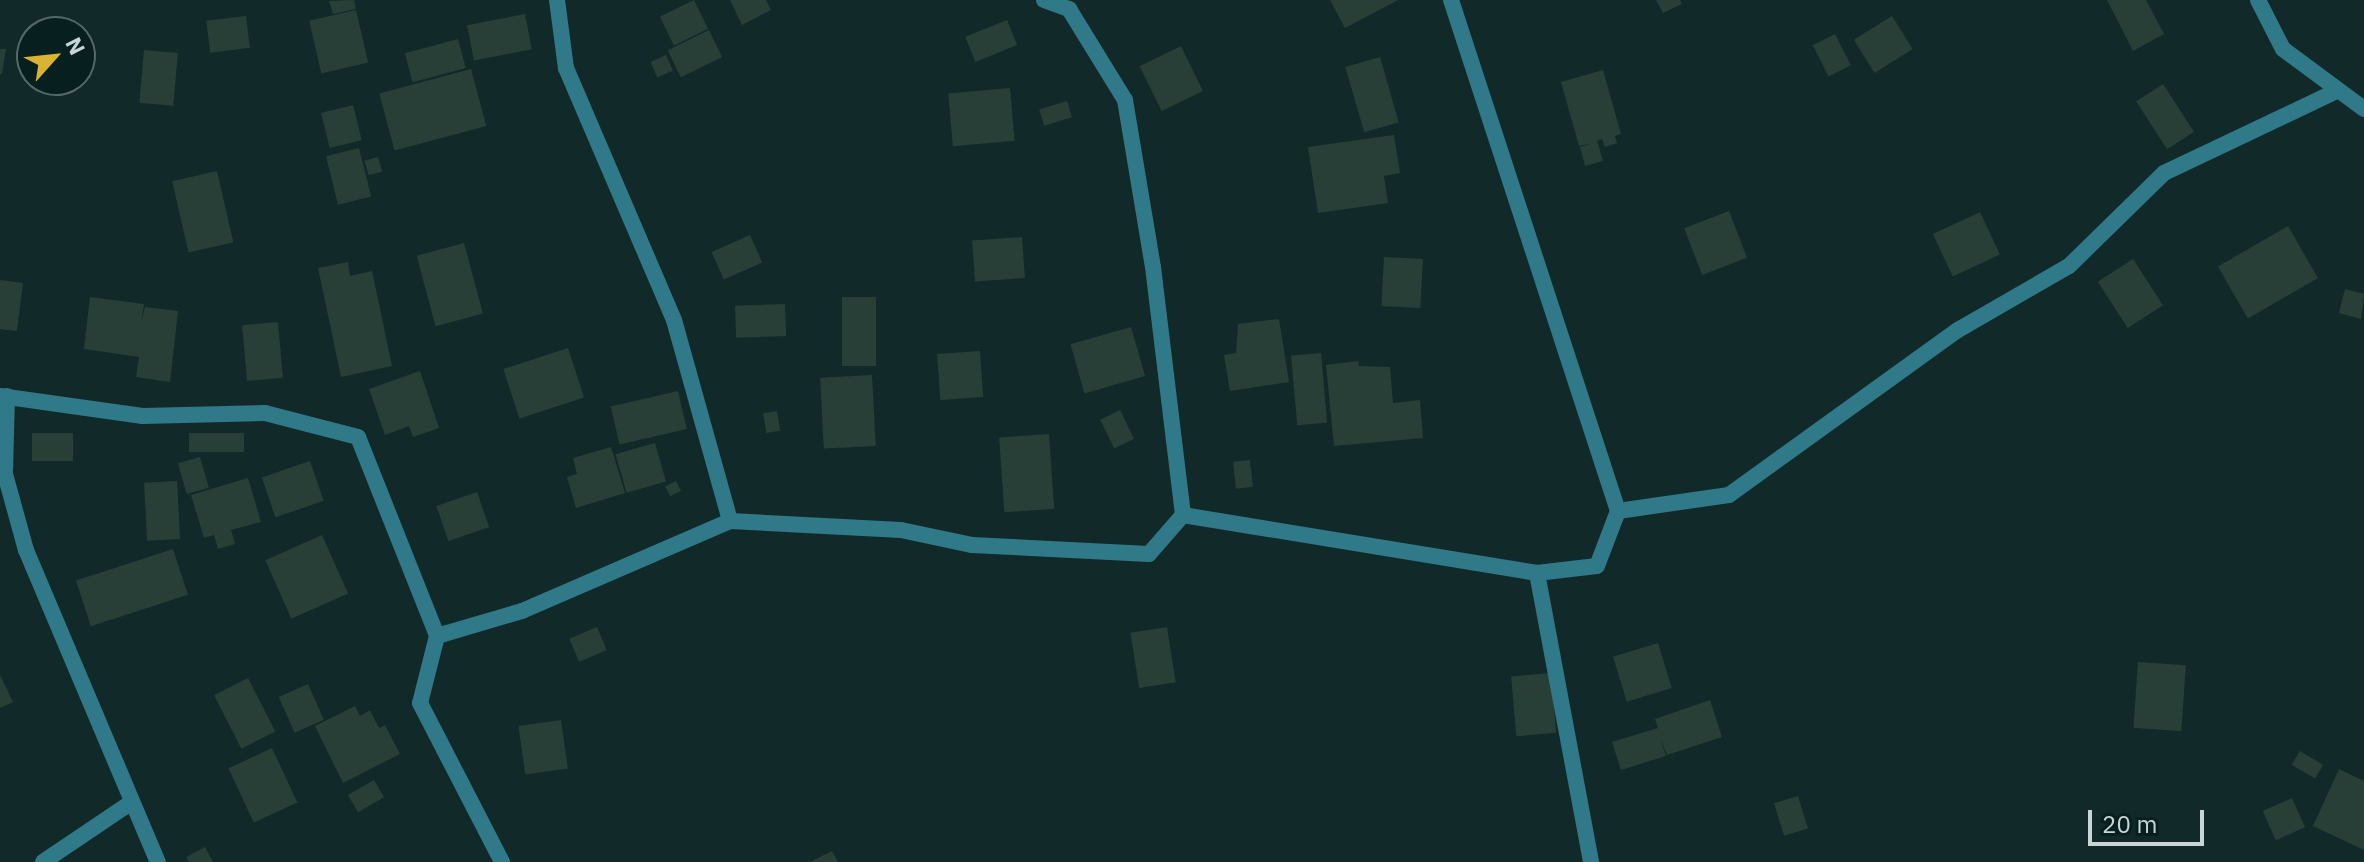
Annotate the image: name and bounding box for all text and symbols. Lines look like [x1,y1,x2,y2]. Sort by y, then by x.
north arrow [16,16,96,96]
text: N [60,32,93,59]
scale bar [2092,794,2208,844]
text: 20 m [2102,808,2157,840]

